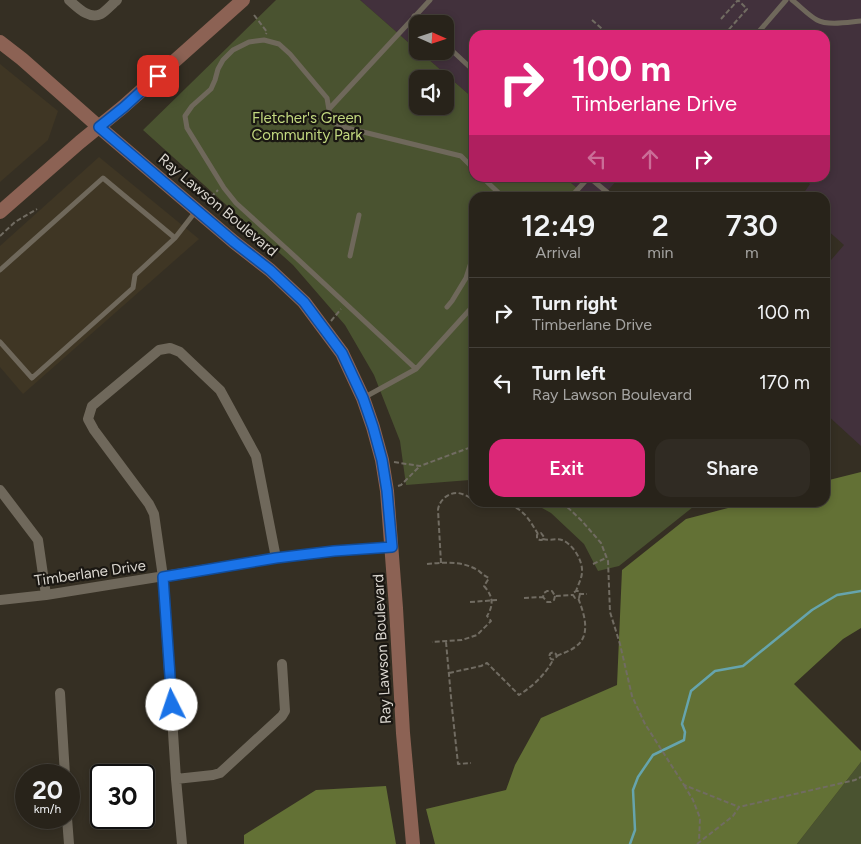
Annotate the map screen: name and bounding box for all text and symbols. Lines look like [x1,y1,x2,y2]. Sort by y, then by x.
north arrow [409,15,454,60]
map controls [409,15,454,115]
text: 100 m [572,48,671,90]
icon: right [489,50,554,115]
pin [137,55,179,97]
icon: arrive [144,62,172,90]
button: sound [409,70,454,115]
text: Timberlane Drive [572,90,737,117]
park label: Fletcher's Green Community Park [251,109,363,144]
icon: left [583,145,611,173]
icon: ahead [636,145,664,173]
icon: right [689,145,717,173]
street label: Ray Lawson Boulevard [155,150,281,260]
text: 12:49 [521,207,595,244]
text: 2 [652,207,669,244]
text: 730 [726,207,778,244]
text: Arrival [536,243,581,262]
text: min [647,243,674,262]
text: m [745,243,759,262]
text: Turn right [532,292,618,315]
icon: right [489,299,517,327]
text: 100 m [757,301,810,324]
text: Timberlane Drive [532,315,652,334]
text: Turn left [532,362,606,385]
icon: left [489,369,517,397]
text: 170 m [759,371,810,394]
text: Ray Lawson Boulevard [532,385,692,404]
button: Exit [489,439,645,497]
button: Share [655,439,810,497]
street label: Timberlane Drive [33,556,147,590]
street label: Ray Lawson Boulevard [369,574,395,724]
position arrow [145,678,197,730]
speed limit sign: 30 [90,764,155,829]
text: 20 [32,775,63,805]
text: km/h [34,802,61,816]

